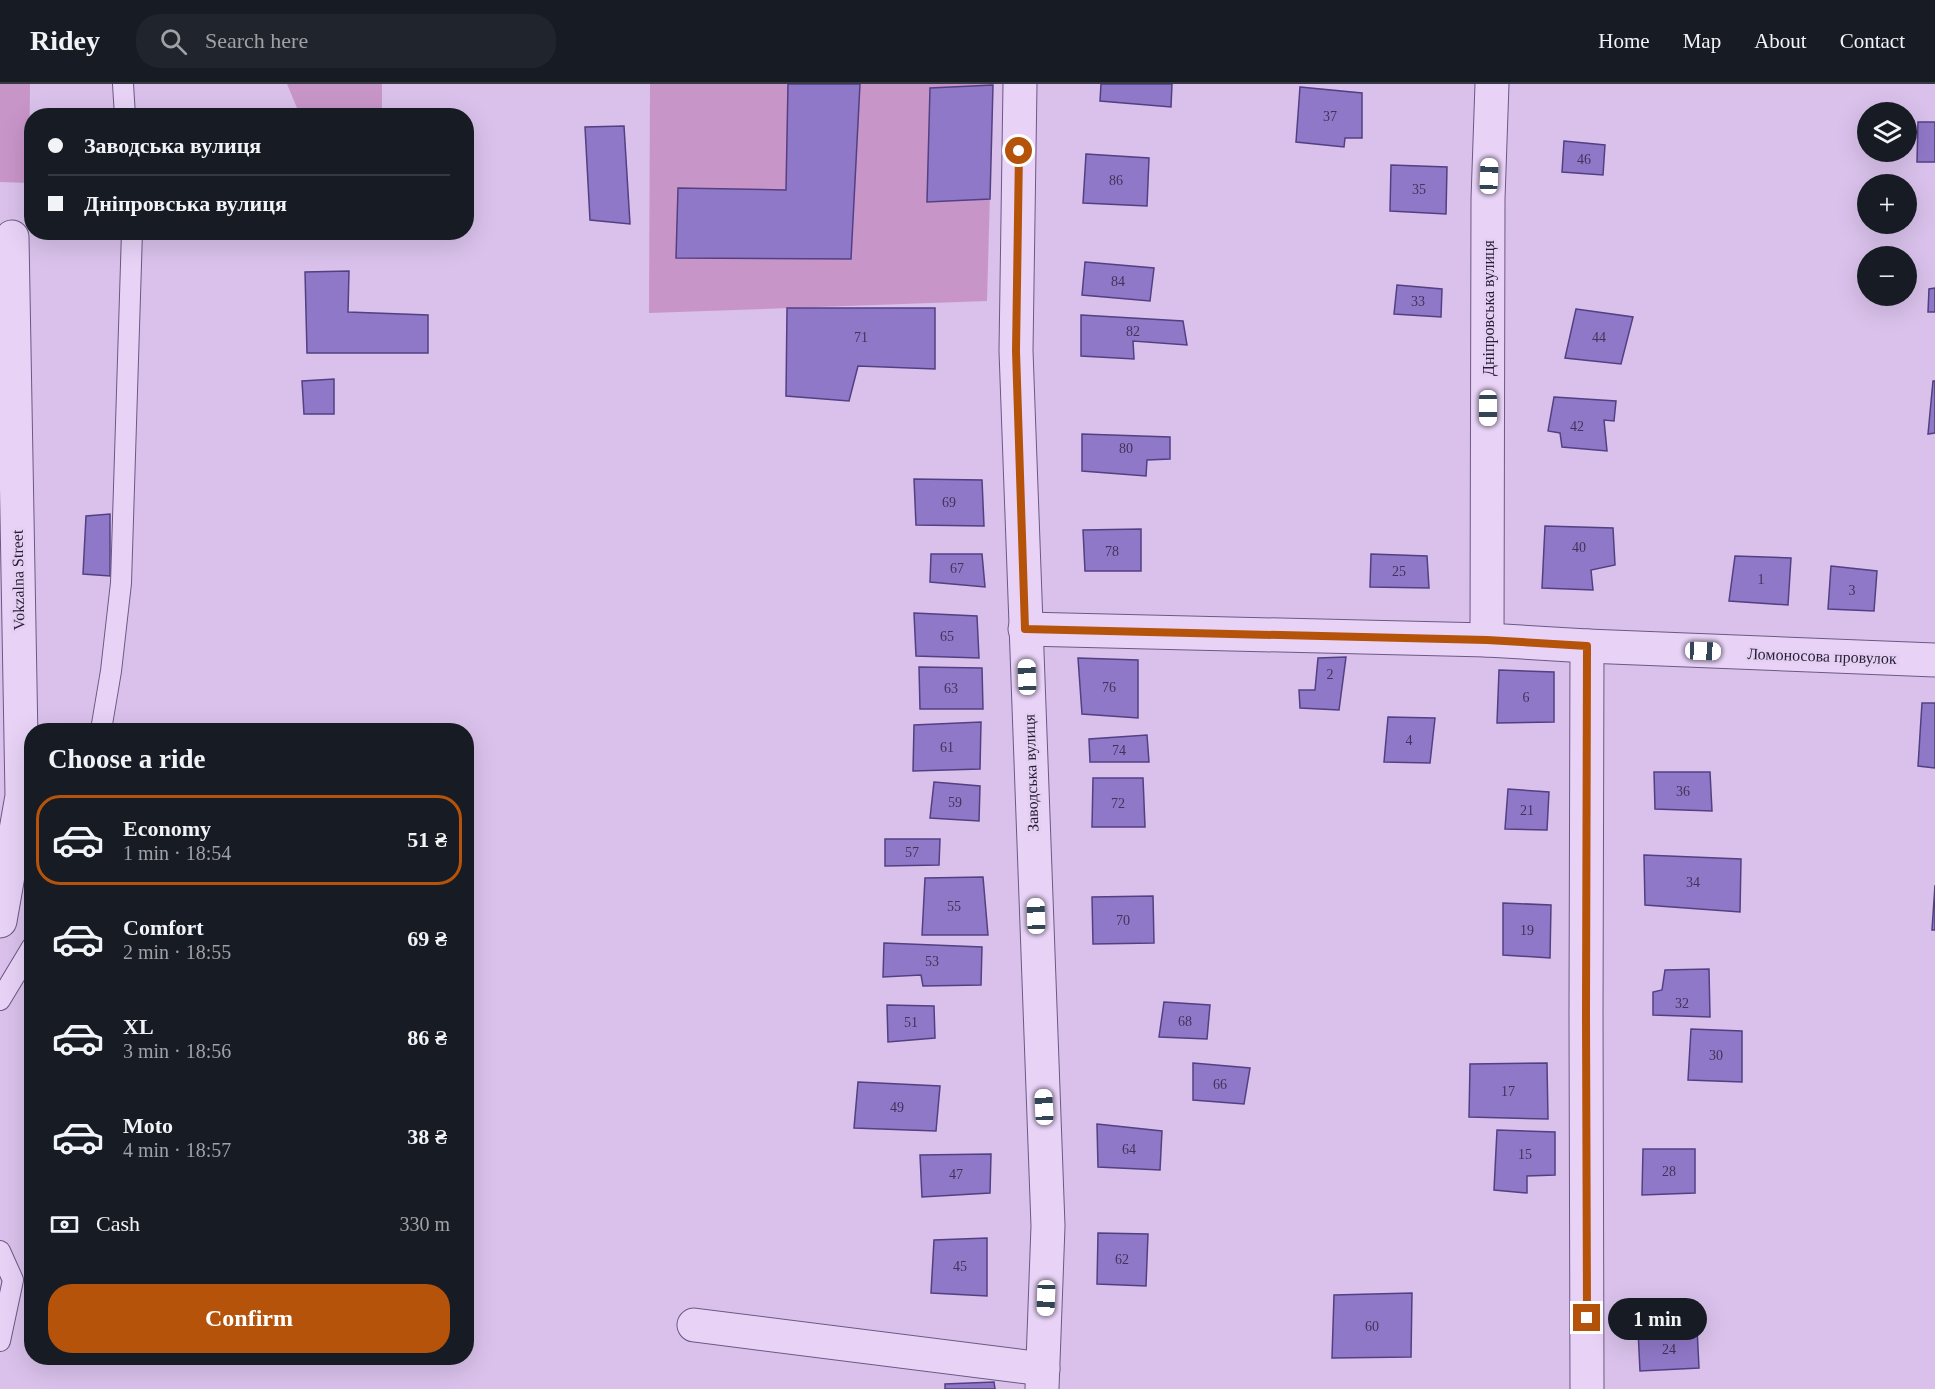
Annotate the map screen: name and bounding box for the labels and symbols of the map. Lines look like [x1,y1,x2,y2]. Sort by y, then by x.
house number: 37 [1323,109,1337,124]
route start [1005,137,1032,164]
house number: 46 [1577,152,1591,167]
car [1479,158,1499,194]
house number: 86 [1109,173,1123,188]
house number: 35 [1412,182,1426,197]
street label: Дніпровська вулиця [1480,239,1498,376]
house number: 84 [1111,274,1125,289]
house number: 33 [1411,294,1425,309]
house number: 82 [1126,324,1140,339]
house number: 71 [854,330,868,345]
house number: 44 [1592,330,1606,345]
car [1479,390,1497,426]
house number: 42 [1570,419,1584,434]
house number: 80 [1119,441,1133,456]
house number: 69 [942,495,956,510]
street label: Vokzalna Street [9,529,27,630]
house number: 40 [1572,540,1586,555]
house number: 78 [1105,544,1119,559]
house number: 67 [950,561,964,576]
house number: 25 [1392,564,1406,579]
house number: 1 [1758,572,1765,587]
house number: 3 [1849,583,1856,598]
house number: 65 [940,629,954,644]
car [1685,641,1721,661]
street label: Ломоносова провулок [1747,645,1897,668]
car [1017,659,1037,695]
house number: 2 [1327,667,1334,682]
house number: 76 [1102,680,1116,695]
house number: 63 [944,681,958,696]
house number: 6 [1523,690,1530,705]
street label: Заводська вулиця [1020,713,1043,832]
house number: 4 [1406,733,1413,748]
house number: 61 [940,740,954,755]
house number: 74 [1112,743,1126,758]
house number: 36 [1676,784,1690,799]
house number: 59 [948,795,962,810]
house number: 72 [1111,796,1125,811]
house number: 21 [1520,803,1534,818]
house number: 57 [905,845,919,860]
house number: 34 [1686,875,1700,890]
car [1026,898,1046,934]
house number: 55 [947,899,961,914]
house number: 70 [1116,913,1130,928]
house number: 19 [1520,923,1534,938]
house number: 53 [925,954,939,969]
house number: 32 [1675,996,1689,1011]
house number: 68 [1178,1014,1192,1029]
house number: 51 [904,1015,918,1030]
house number: 30 [1709,1048,1723,1063]
house number: 66 [1213,1077,1227,1092]
house number: 17 [1501,1084,1515,1099]
car [1034,1089,1054,1125]
house number: 49 [890,1100,904,1115]
house number: 64 [1122,1142,1136,1157]
house number: 15 [1518,1147,1532,1162]
house number: 28 [1662,1164,1676,1179]
house number: 47 [949,1167,963,1182]
house number: 62 [1115,1252,1129,1267]
house number: 45 [953,1259,967,1274]
car [1036,1280,1056,1316]
callout: 1 min [1608,1297,1707,1339]
route end [1573,1304,1600,1331]
house number: 60 [1365,1319,1379,1334]
house number: 24 [1662,1342,1676,1357]

